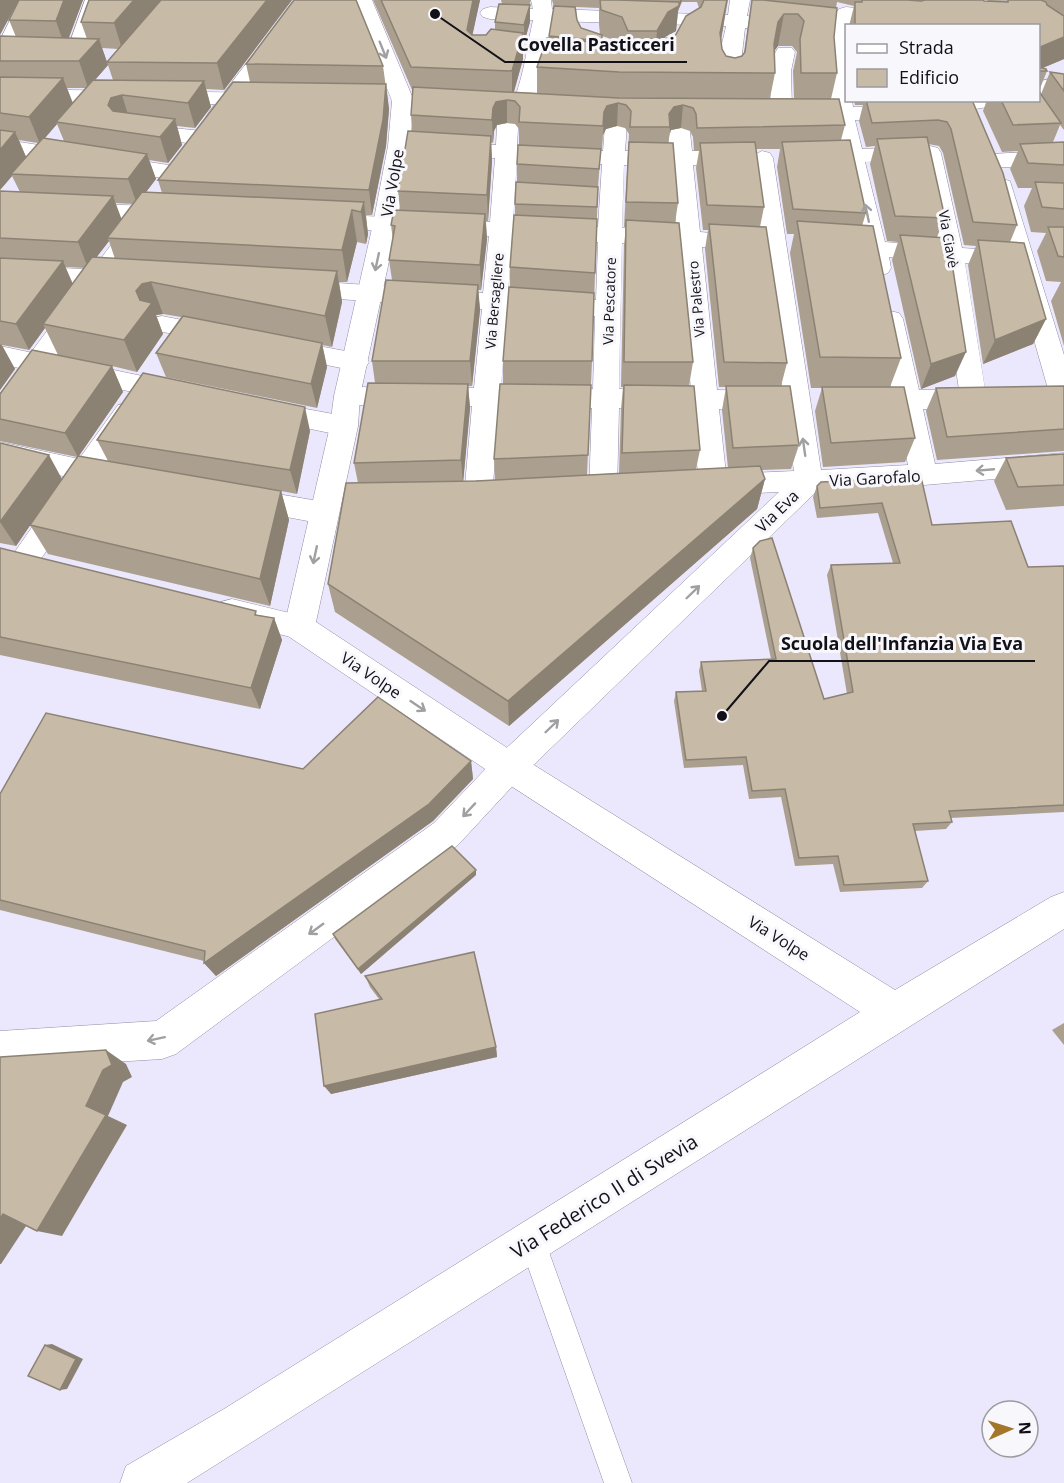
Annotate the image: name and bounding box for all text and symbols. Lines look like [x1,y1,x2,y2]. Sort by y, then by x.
legend [845,24,1040,102]
callout: Covella Pasticceri [505,26,687,62]
text: Covella Pasticceri [517,32,675,56]
text: Strada [899,35,954,59]
one-way arrow [378,41,389,59]
text: Edificio [899,65,959,89]
street label: Via Volpe [375,147,409,219]
one-way arrow [861,203,872,223]
street label: Via Ciavè [935,209,963,269]
one-way arrow [371,252,382,271]
street label: Via Bersagliere [480,252,508,350]
street label: Via Pescatore [598,257,620,345]
street label: Via Palestro [683,260,709,338]
one-way arrow [798,438,809,457]
street label: Via Garofalo [829,465,921,491]
one-way arrow [975,465,995,476]
street label: Via Eva [751,485,803,537]
one-way arrow [308,545,320,564]
one-way arrow [685,585,700,599]
callout: Scuola dell'Infanzia Via Eva [769,625,1035,661]
text: Scuola dell'Infanzia Via Eva [781,631,1023,655]
street label: Via Volpe [336,647,406,703]
one-way arrow [409,700,426,712]
one-way arrow [544,719,559,734]
one-way arrow [462,802,477,817]
street label: Via Volpe [744,910,814,966]
one-way arrow [308,923,324,935]
one-way arrow [147,1034,166,1045]
street label: Via Federico II di Svevia [505,1127,703,1265]
north arrow [980,1399,1040,1459]
text: N [1014,1421,1036,1435]

